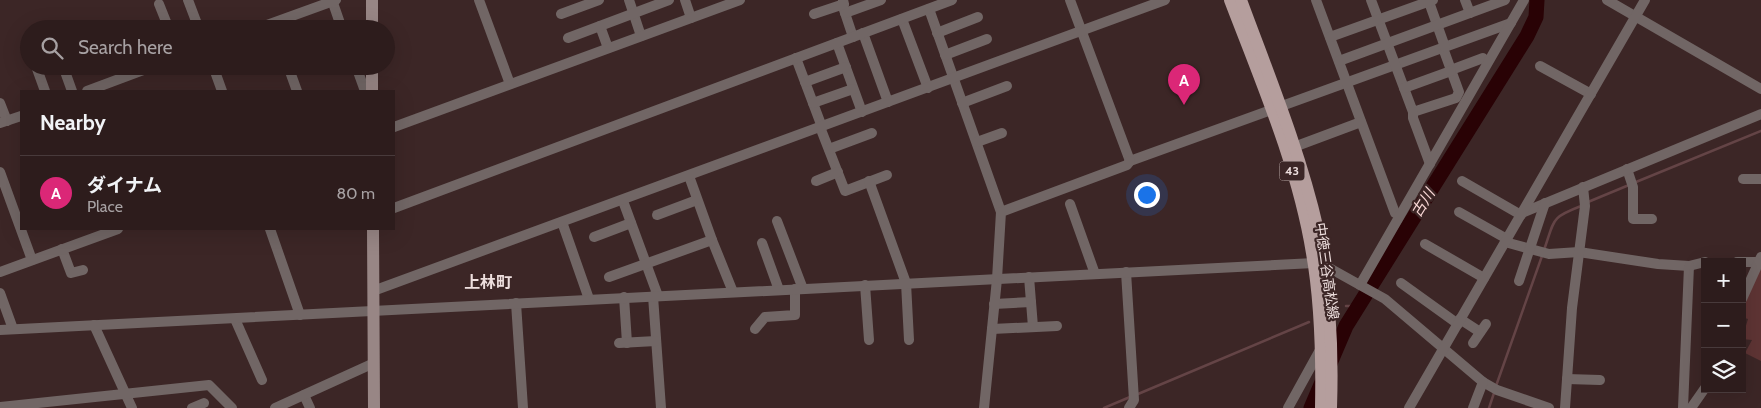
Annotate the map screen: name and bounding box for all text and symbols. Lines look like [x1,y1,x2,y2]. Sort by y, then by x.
search box [20,20,395,75]
icon: search [38,34,66,62]
text: Search here [78,36,172,59]
pin: A [1168,64,1200,105]
text: Nearby [40,110,106,135]
road number: 43 [1280,162,1304,180]
text: ダイナム [87,174,162,197]
your location [1134,182,1160,208]
text: A [51,184,61,203]
text: 80 m [337,184,375,203]
water label: 古川 [1407,184,1440,220]
text: Place [87,197,123,216]
street label: 中徳三谷高松線 [1311,221,1343,321]
map controls [1701,258,1746,393]
button: + [1701,258,1746,303]
district label: 上林町 [464,273,512,292]
button: − [1701,303,1746,348]
button: layers [1701,348,1746,393]

